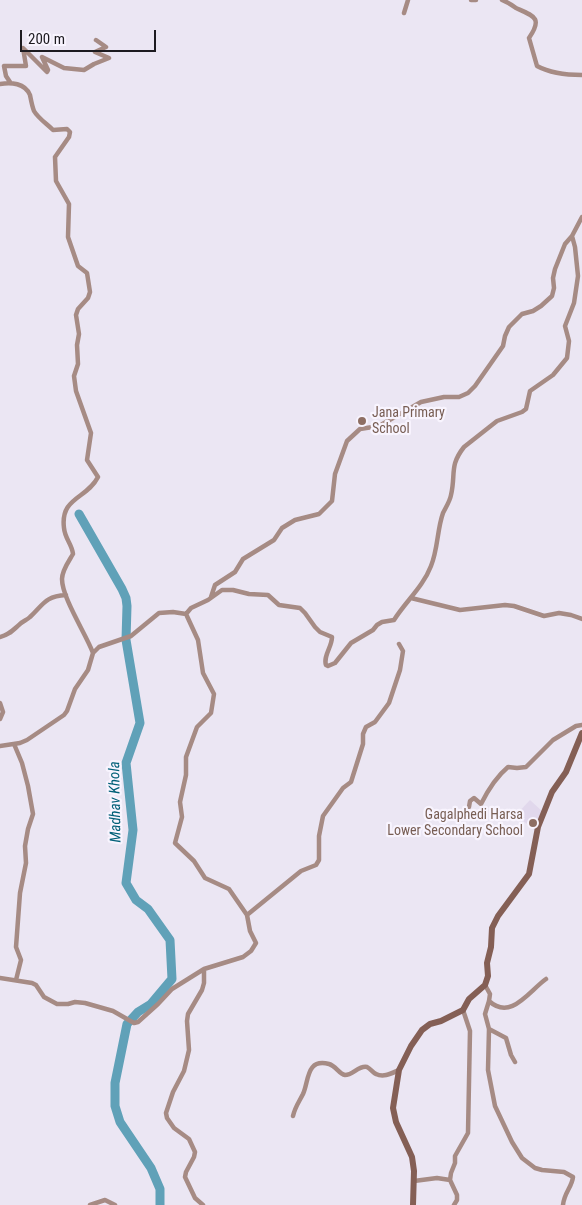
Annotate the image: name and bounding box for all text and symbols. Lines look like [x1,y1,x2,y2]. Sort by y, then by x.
scale bar [22,20,159,52]
text: 200 m [28,30,65,48]
place label: Jana Primary School [372,405,445,438]
marker: Jana Primary School [356,415,368,427]
water label: Madhav Khola [106,761,126,843]
place label: Gagalphedi Harsa Lower Secondary School [387,807,523,840]
marker: Gagalphedi Harsa Lower Secondary School [527,817,539,829]

